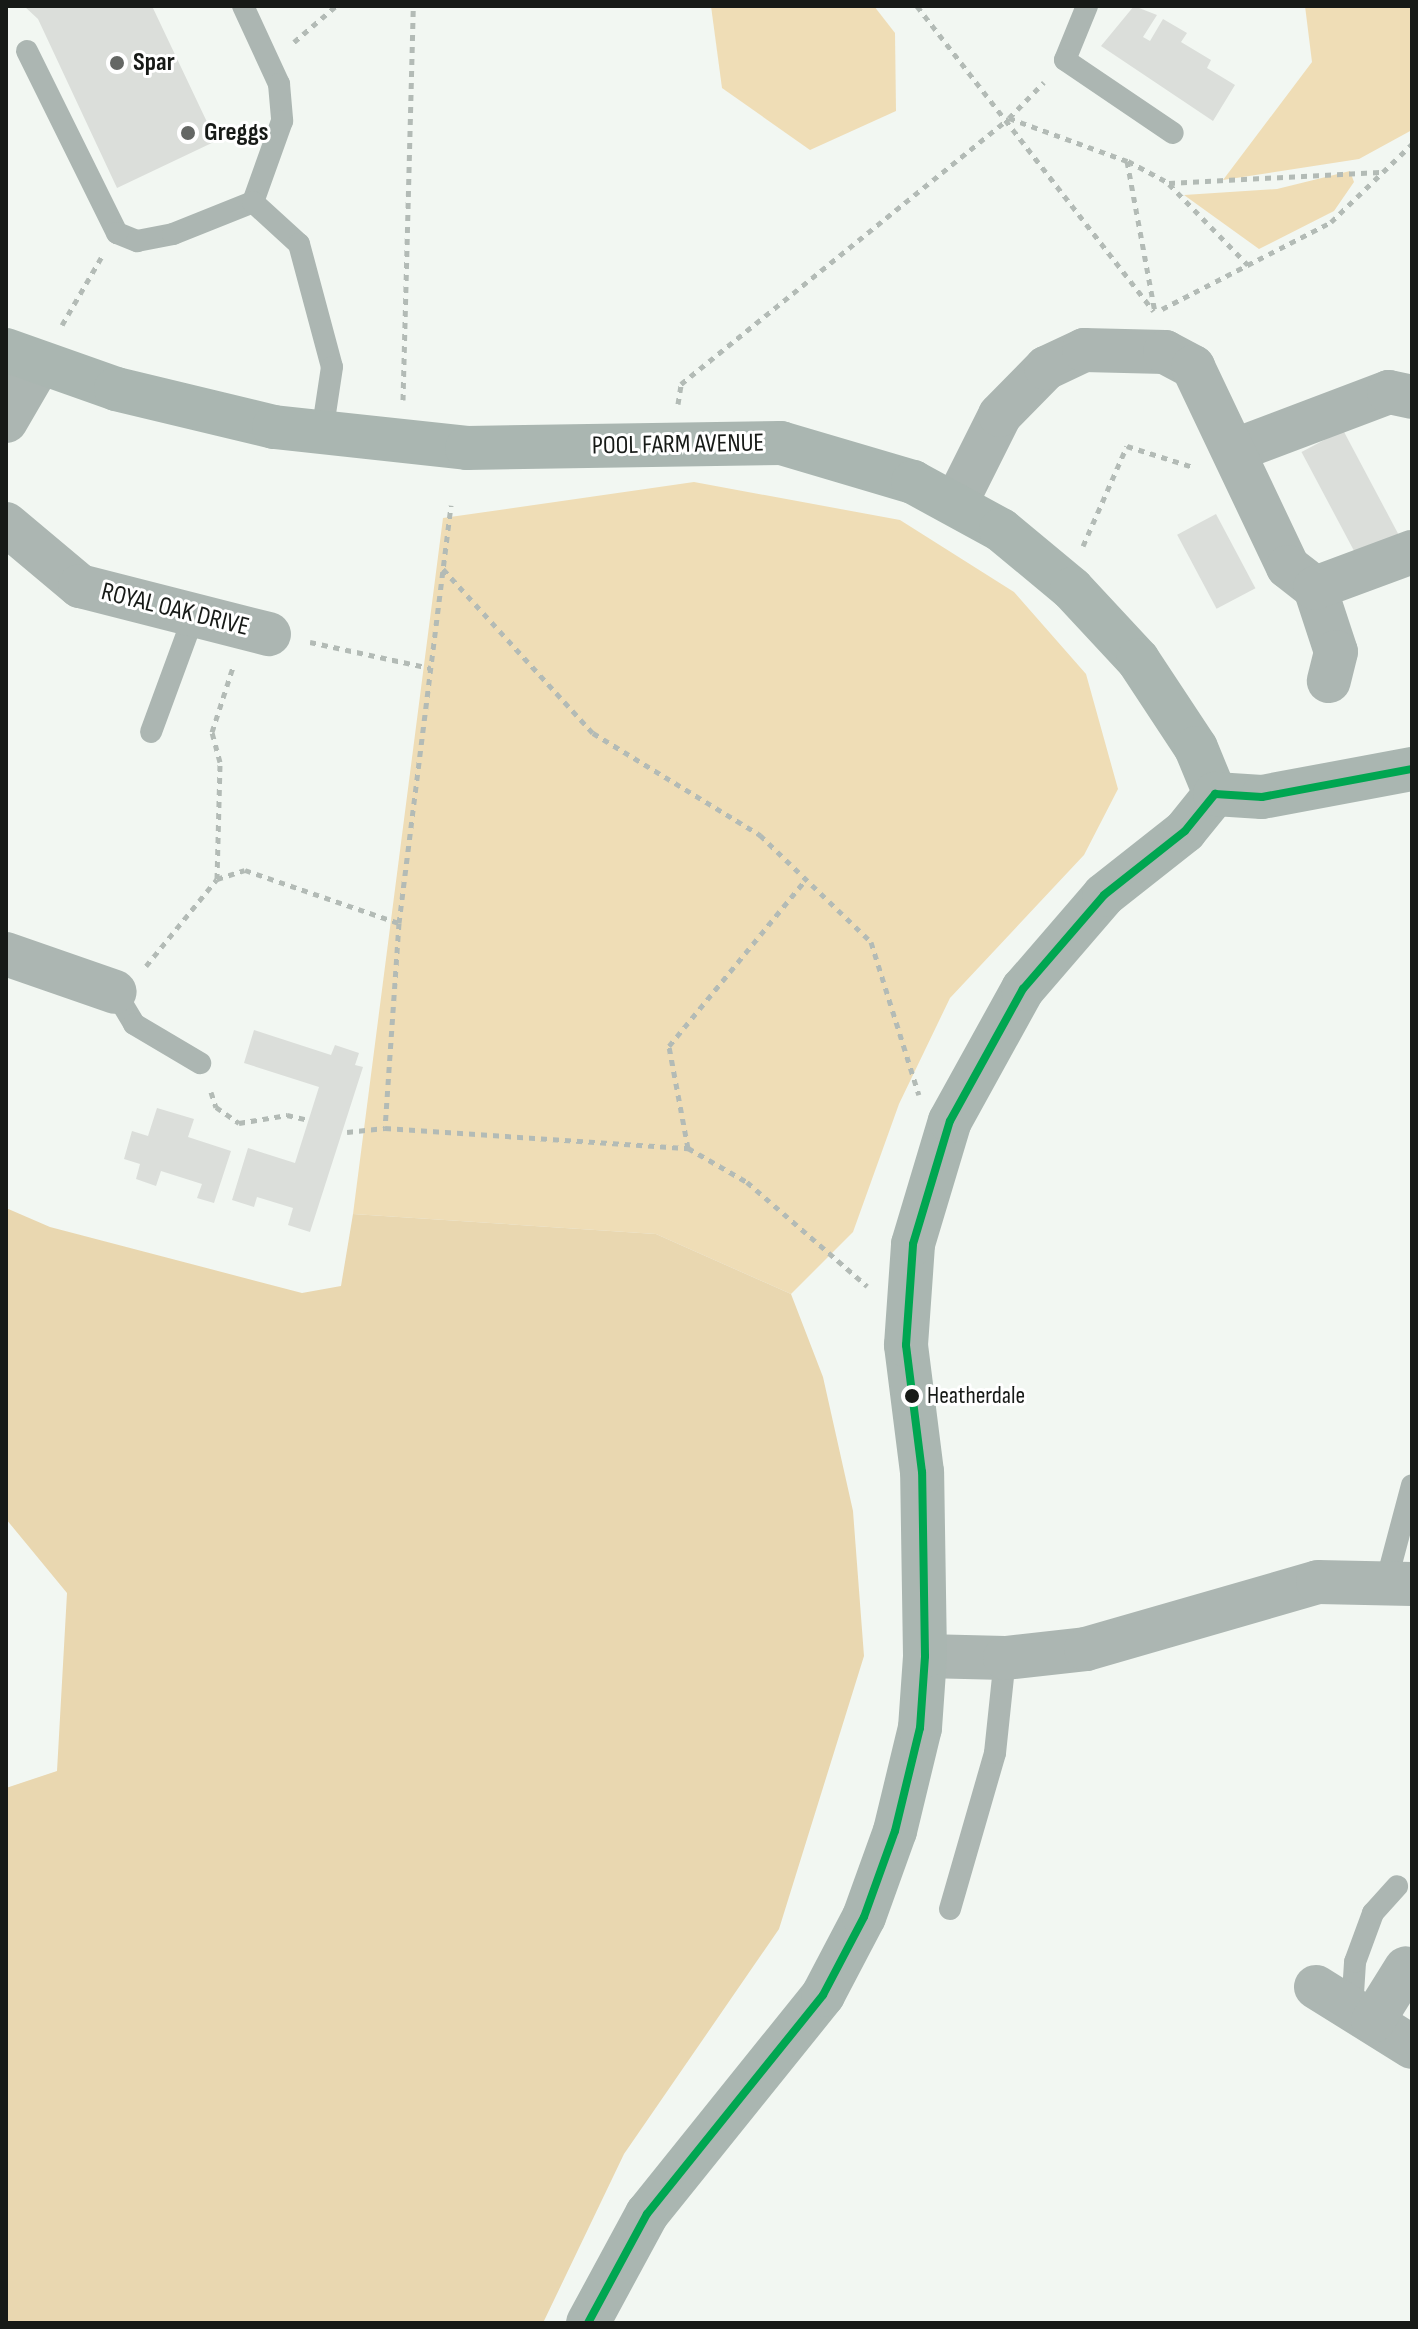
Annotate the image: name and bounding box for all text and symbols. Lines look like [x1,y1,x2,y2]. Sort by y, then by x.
place label: Spar [133,47,175,79]
marker: Spar [108,54,126,72]
place label: Greggs [204,117,269,149]
marker: Greggs [179,124,197,142]
street label: POOL FARM AVENUE [592,428,764,462]
street label: ROYAL OAK DRIVE [98,577,252,643]
place label: Heatherdale [927,1382,1025,1410]
marker: Heatherdale [904,1388,920,1404]

